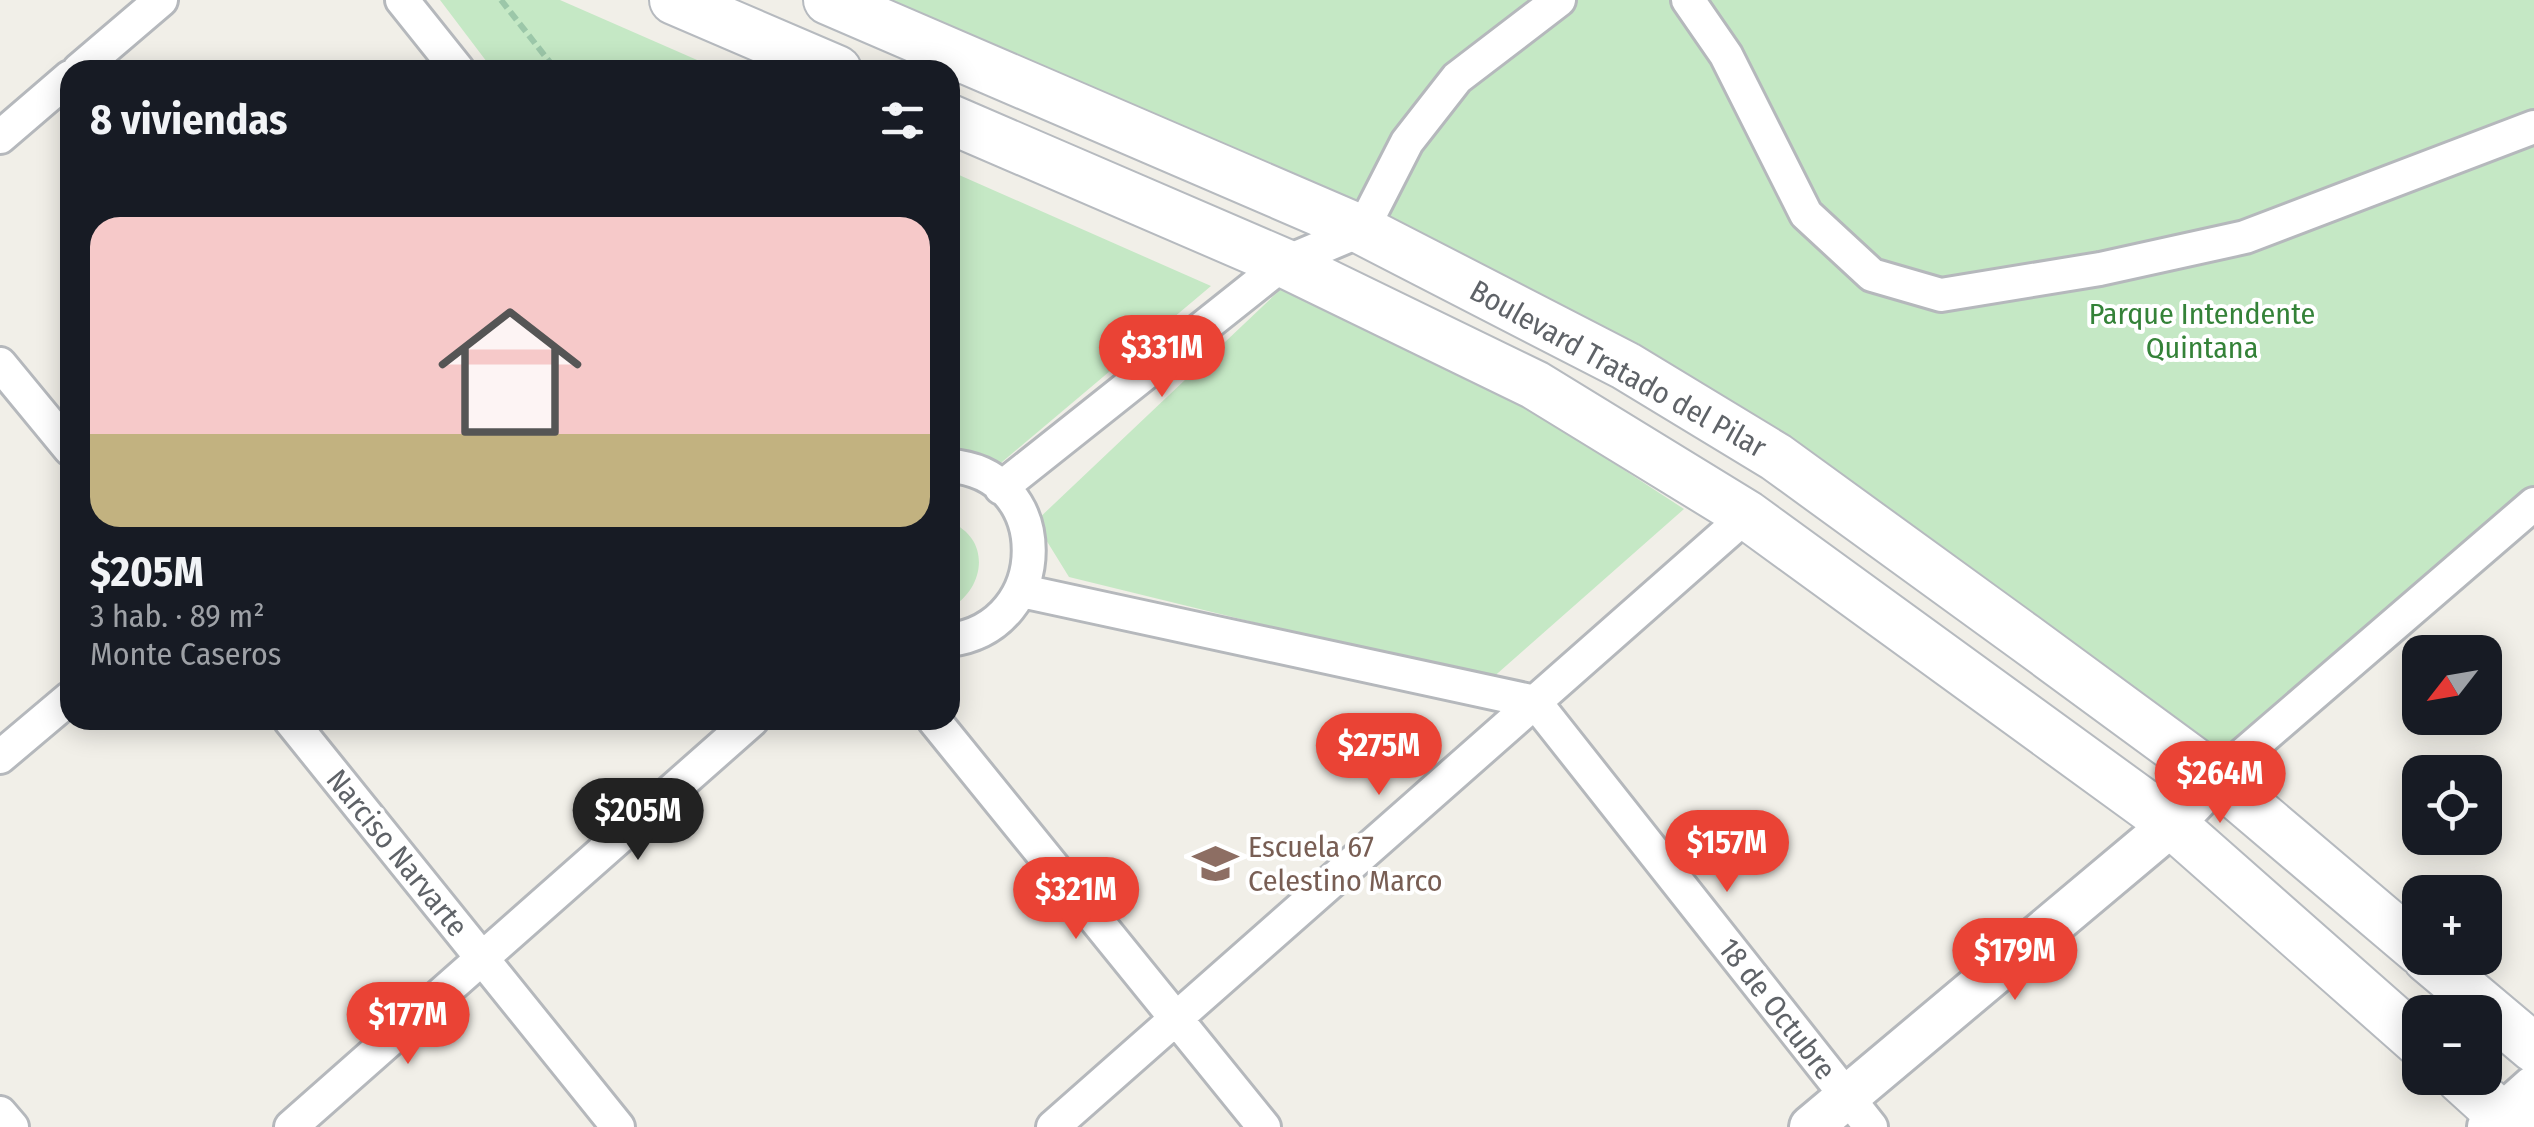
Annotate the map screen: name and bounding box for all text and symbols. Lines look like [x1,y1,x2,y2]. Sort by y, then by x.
icon: filters [875,93,930,148]
text: 8 viviendas [90,95,287,145]
street label: Boulevard Tratado del Pilar [1464,272,1773,466]
icon: home [420,282,600,462]
park label: Parque Intendente Quintana [2089,296,2315,366]
pin: $331M [1092,315,1232,400]
text: $331M [1121,328,1203,366]
text: $205M [90,547,204,597]
text: 3 hab. · 89 m² [90,597,264,635]
text: Monte Caseros [90,635,281,673]
north arrow [2402,635,2502,735]
map controls [2402,635,2502,1095]
pin: $275M [1309,713,1449,798]
text: $275M [1338,726,1420,764]
pin: $264M [2150,741,2290,826]
text: $264M [2177,754,2263,792]
button: locate [2402,755,2502,855]
street label: Narciso Narvarte [319,762,475,944]
pin: $205M [568,778,708,863]
text: $205M [595,791,681,829]
pin: $157M [1657,810,1797,895]
text: $157M [1687,823,1767,861]
place label: Escuela 67 Celestino Marco [1248,829,1443,899]
school or university icon: Escuela 67 Celestino Marco [1191,840,1239,888]
pin: $321M [1006,857,1146,942]
text: $321M [1035,870,1117,908]
button: + [2402,875,2502,975]
pin: $179M [1945,918,2085,1003]
street label: 18 de Octubre [1711,931,1843,1087]
text: $179M [1974,931,2056,969]
pin: $177M [338,982,478,1067]
text: $177M [369,995,447,1033]
button: − [2402,995,2502,1095]

